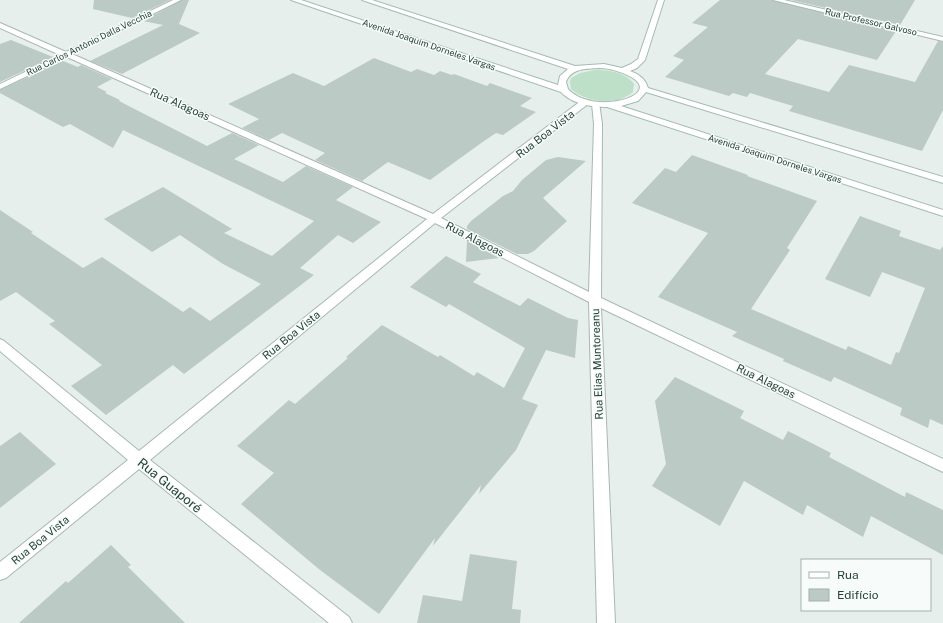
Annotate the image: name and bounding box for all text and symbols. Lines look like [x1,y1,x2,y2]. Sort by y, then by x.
street label: Rua Professor Galvoso [824,6,918,37]
street label: Rua Carlos Antônio Dalla Vecchia [24,7,153,78]
street label: Avenida Joaquim Dorneles Vargas [361,17,498,73]
street label: Rua Alagoas [148,85,212,123]
street label: Rua Boa Vista [514,108,576,160]
street label: Avenida Joaquim Dorneles Vargas [707,132,844,186]
street label: Rua Alagoas [444,219,507,259]
street label: Rua Boa Vista [260,308,322,362]
street label: Rua Elias Muntoreanu [589,308,605,420]
street label: Rua Alagoas [735,362,798,401]
street label: Rua Guaporé [135,455,205,516]
street label: Rua Boa Vista [9,513,71,567]
legend [801,559,931,611]
text: Rua [837,568,859,582]
text: Edifício [837,588,879,602]

